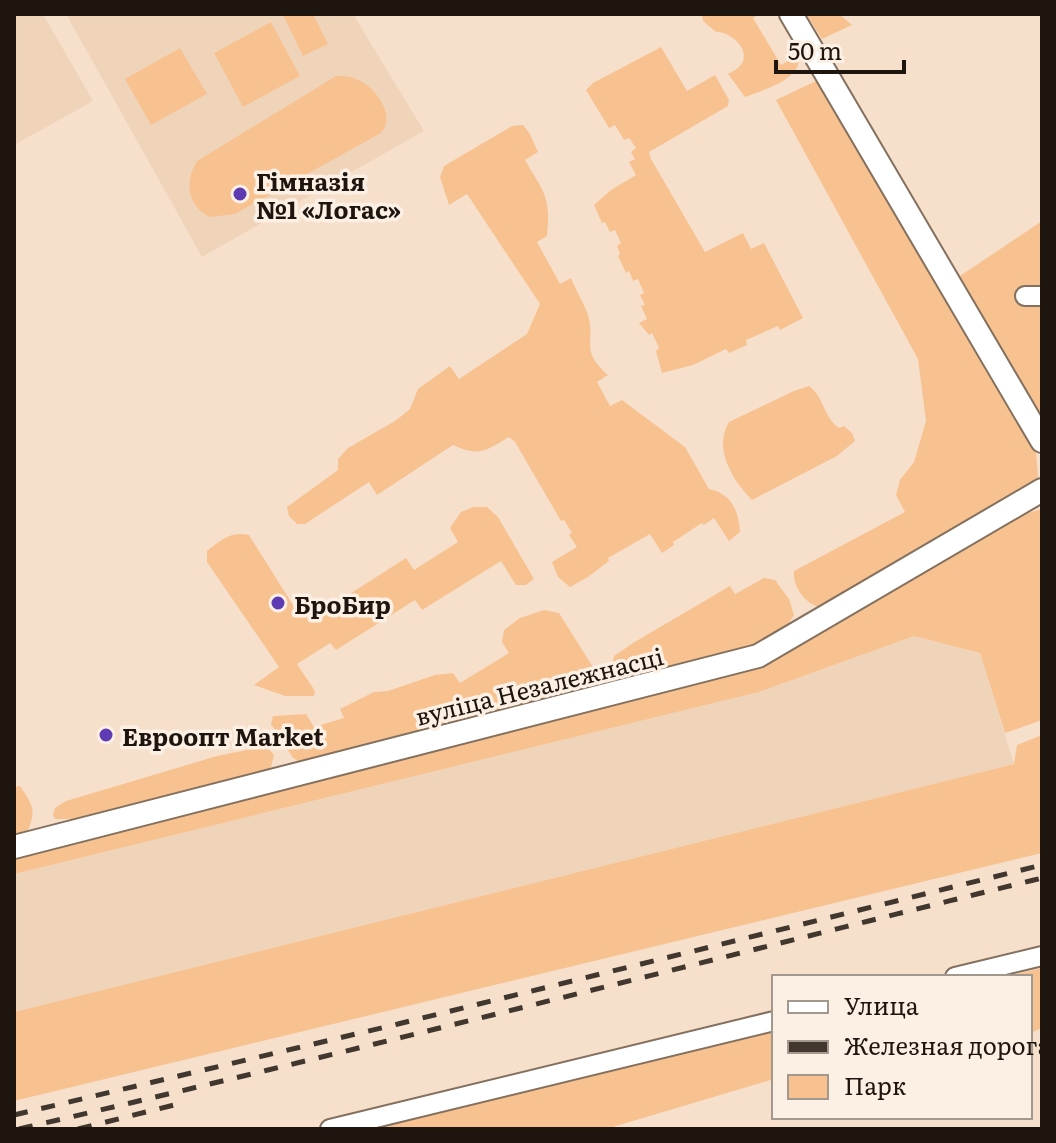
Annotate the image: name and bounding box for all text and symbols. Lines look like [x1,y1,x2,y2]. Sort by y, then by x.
scale bar [776,24,904,74]
text: 50 m [788,32,842,67]
place label: Гімназія №1 «Логас» [256,163,401,226]
marker: Гімназія №1 «Логас» [231,185,249,203]
place label: БроБир [294,586,391,621]
marker: БроБир [269,594,287,612]
street label: вуліца Незалежнасці [411,637,667,733]
place label: Евроопт Market [122,718,324,753]
marker: Евроопт Market [97,726,115,744]
legend [772,975,1032,1119]
text: Улица [844,987,919,1022]
text: Железная дорога [844,1027,1050,1062]
text: Парк [844,1067,906,1102]

